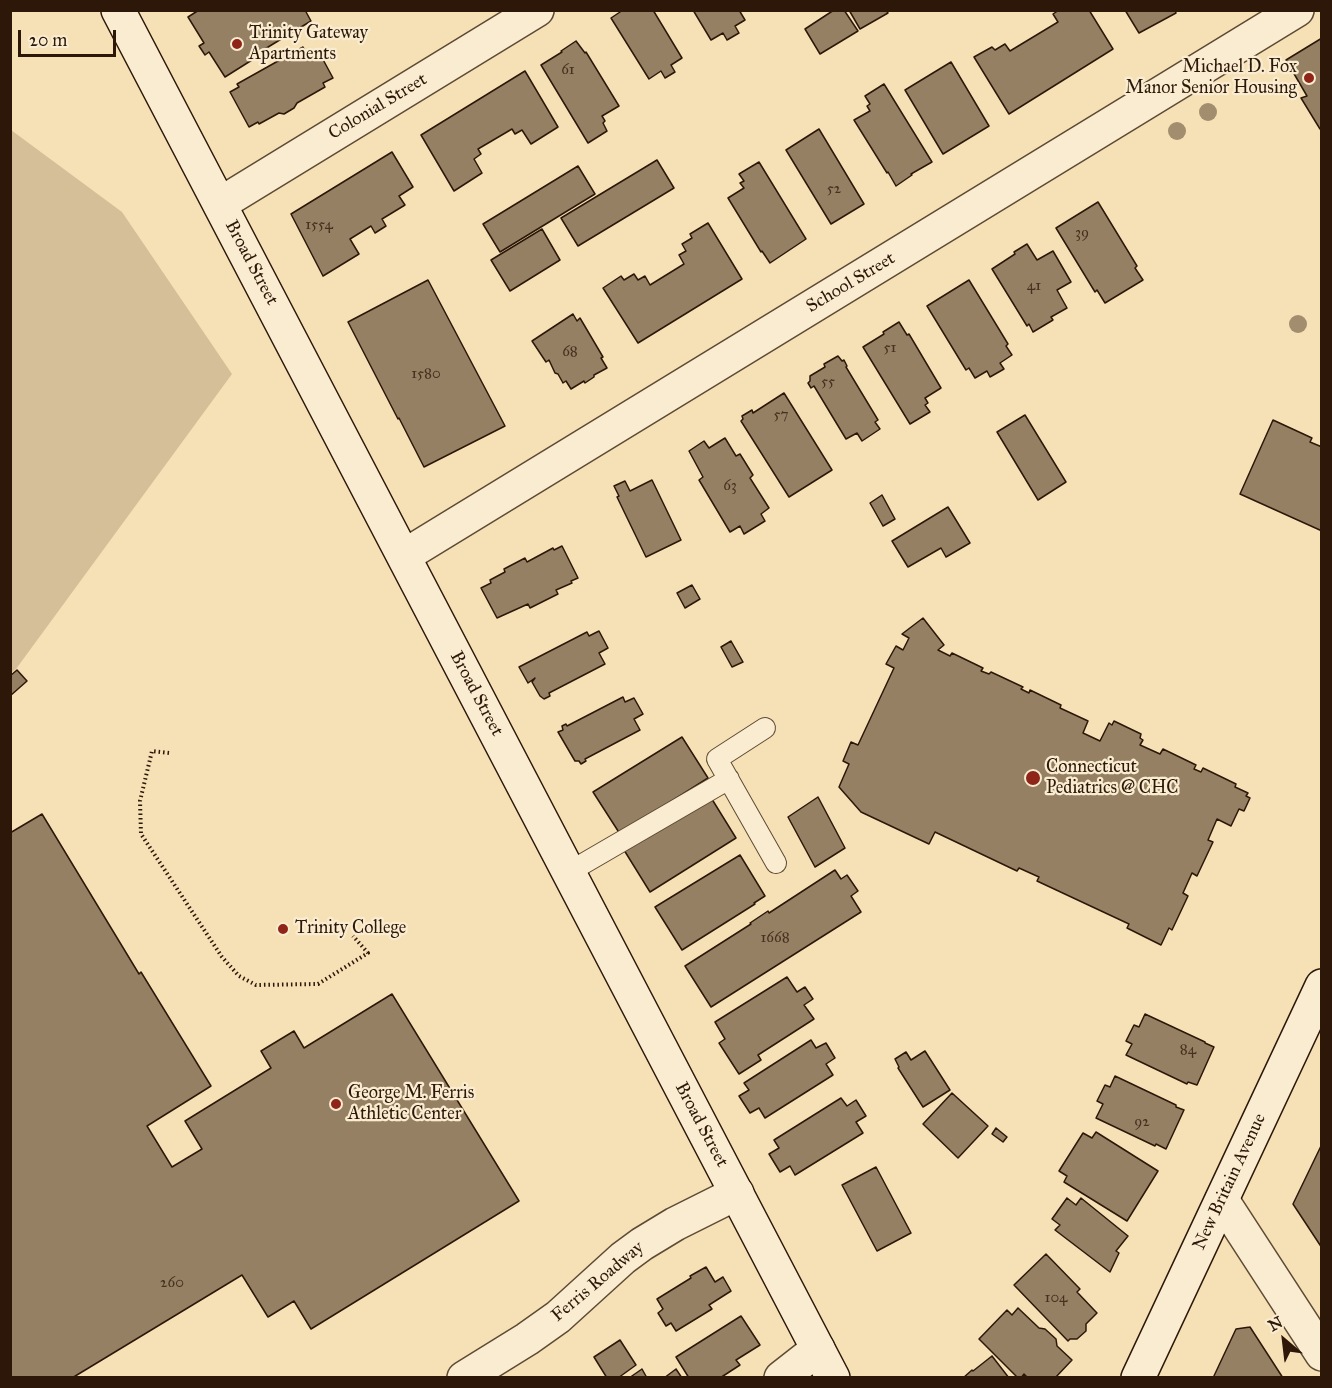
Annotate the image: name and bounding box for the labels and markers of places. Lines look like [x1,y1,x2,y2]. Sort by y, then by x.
place label: Trinity Gateway Apartments [249,23,368,66]
marker: Trinity Gateway Apartments [230,37,244,51]
place label: Michael D. Fox Manor Senior Housing [1125,57,1297,100]
marker: Michael D. Fox Manor Senior Housing [1302,71,1316,85]
place label: Connecticut Pediatrics @ CHC [1046,757,1179,800]
marker: Connecticut Pediatrics @ CHC [1024,769,1042,787]
place label: Trinity College [295,918,406,940]
marker: Trinity College [276,922,290,936]
place label: George M. Ferris Athletic Center [348,1083,474,1126]
marker: George M. Ferris Athletic Center [329,1097,343,1111]

